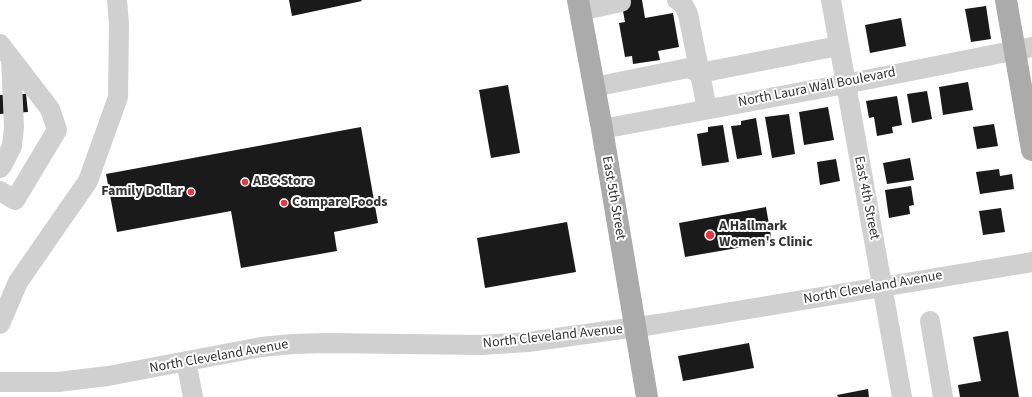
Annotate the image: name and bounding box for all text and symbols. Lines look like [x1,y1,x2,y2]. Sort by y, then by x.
street label: North Laura Wall Boulevard [737,64,897,112]
street label: East 5th Street [597,155,629,241]
street label: East 4th Street [850,155,882,241]
place label: ABC Store [253,174,313,190]
marker: ABC Store [240,177,250,187]
place label: Family Dollar [101,184,183,200]
marker: Family Dollar [186,187,196,197]
place label: Compare Foods [292,195,387,211]
marker: Compare Foods [279,198,289,208]
place label: A Hallmark Women's Clinic [719,219,813,252]
marker: A Hallmark Women's Clinic [704,229,716,241]
street label: North Cleveland Avenue [802,268,944,308]
street label: North Cleveland Avenue [482,321,624,353]
street label: North Cleveland Avenue [148,337,290,377]

